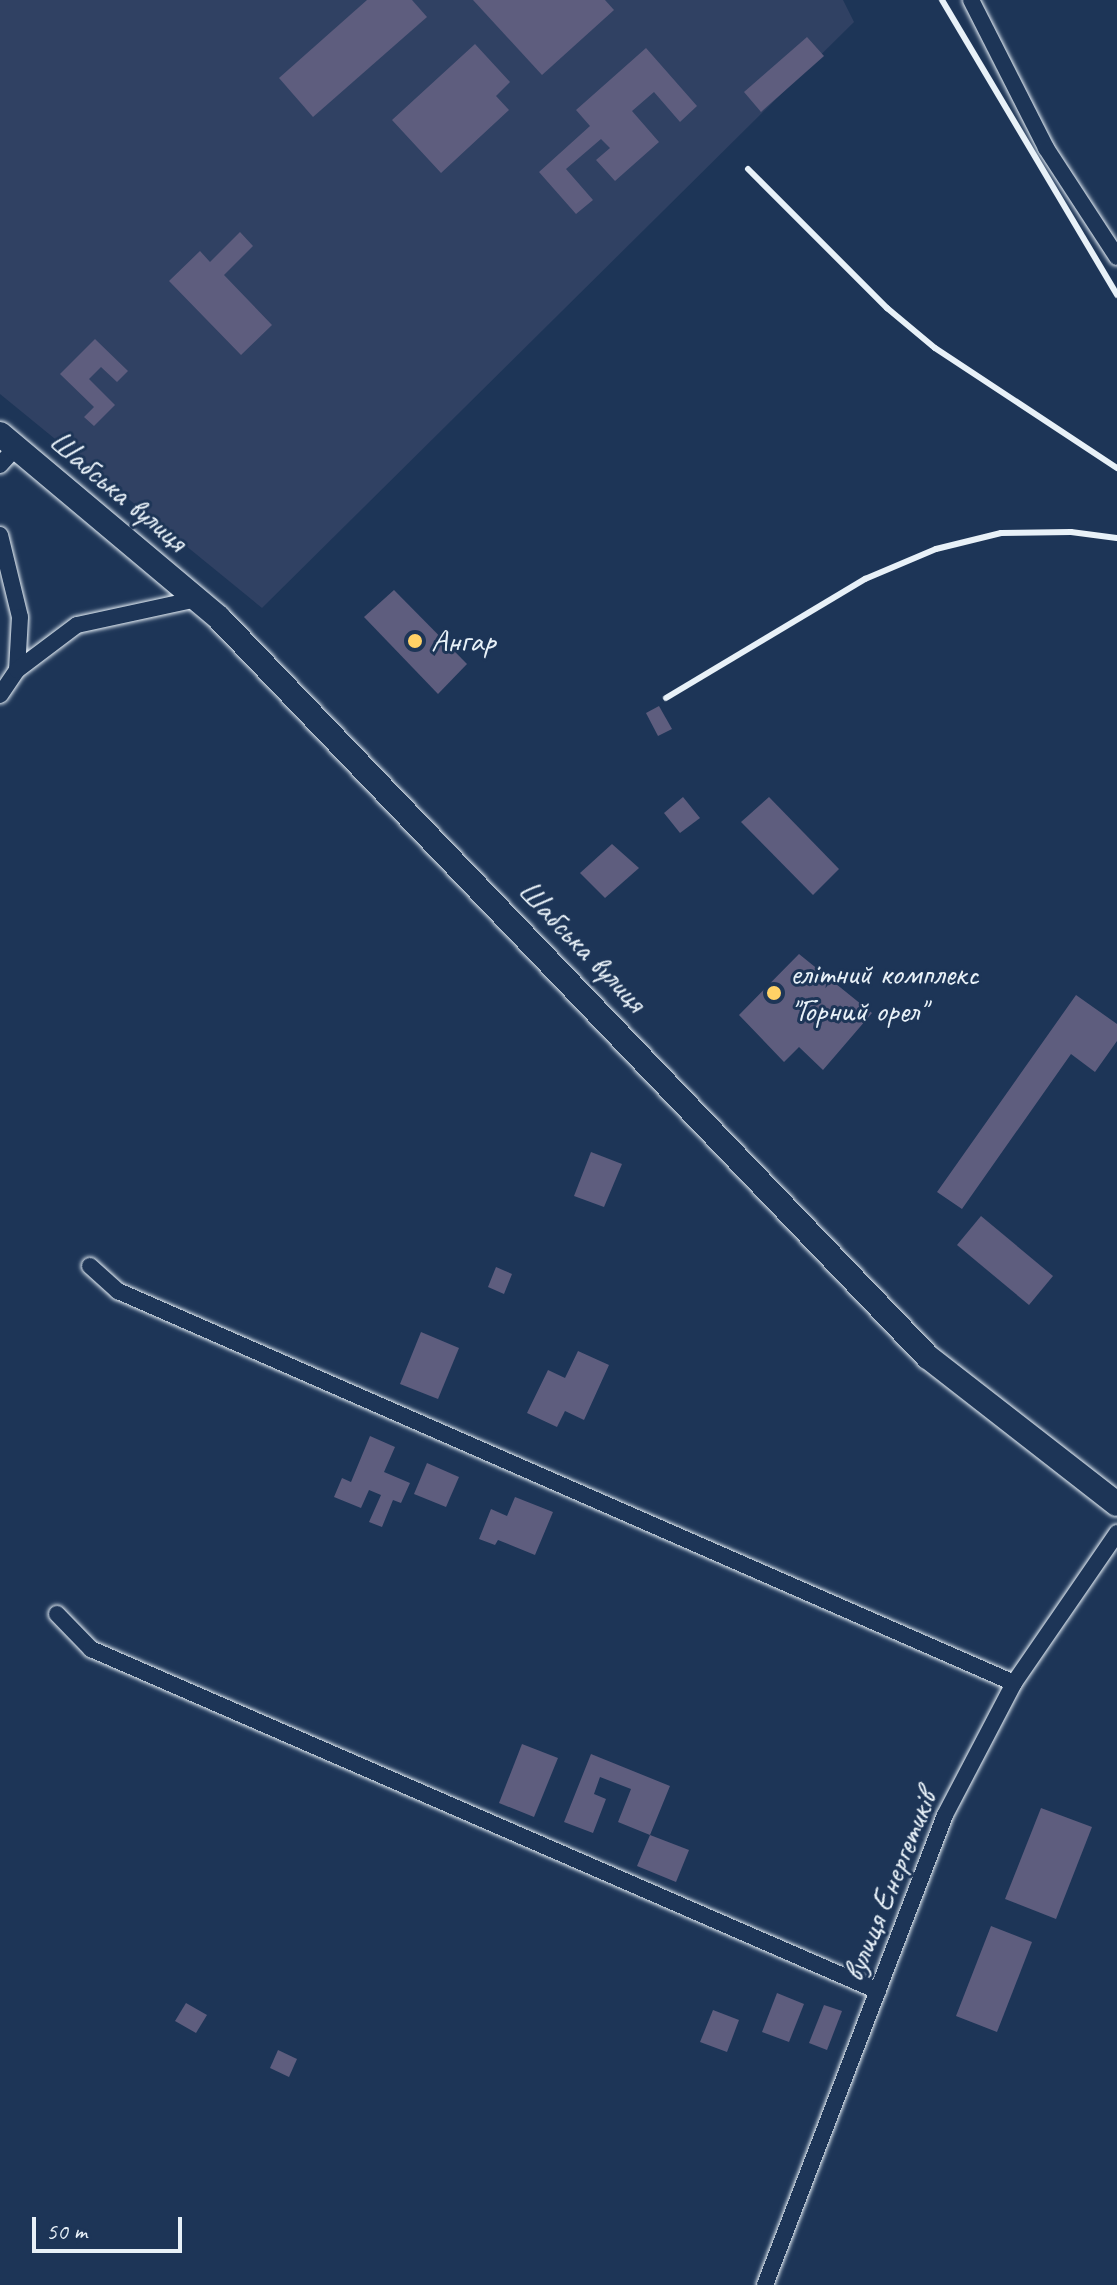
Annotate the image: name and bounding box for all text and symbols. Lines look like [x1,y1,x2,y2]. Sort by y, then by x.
street label: Шабська вулиця [40,421,196,561]
place label: Ангар [431,622,495,660]
marker: Ангар [406,632,424,650]
street label: Шабська вулиця [509,871,655,1021]
place label: елітний комплекс "Горний орел" [790,956,978,1031]
marker: елітний комплекс "Горний орел" [765,984,783,1002]
street label: вулиця Енергетиків [834,1785,946,1987]
scale bar [36,2201,186,2251]
text: 50 m [46,2216,87,2246]

